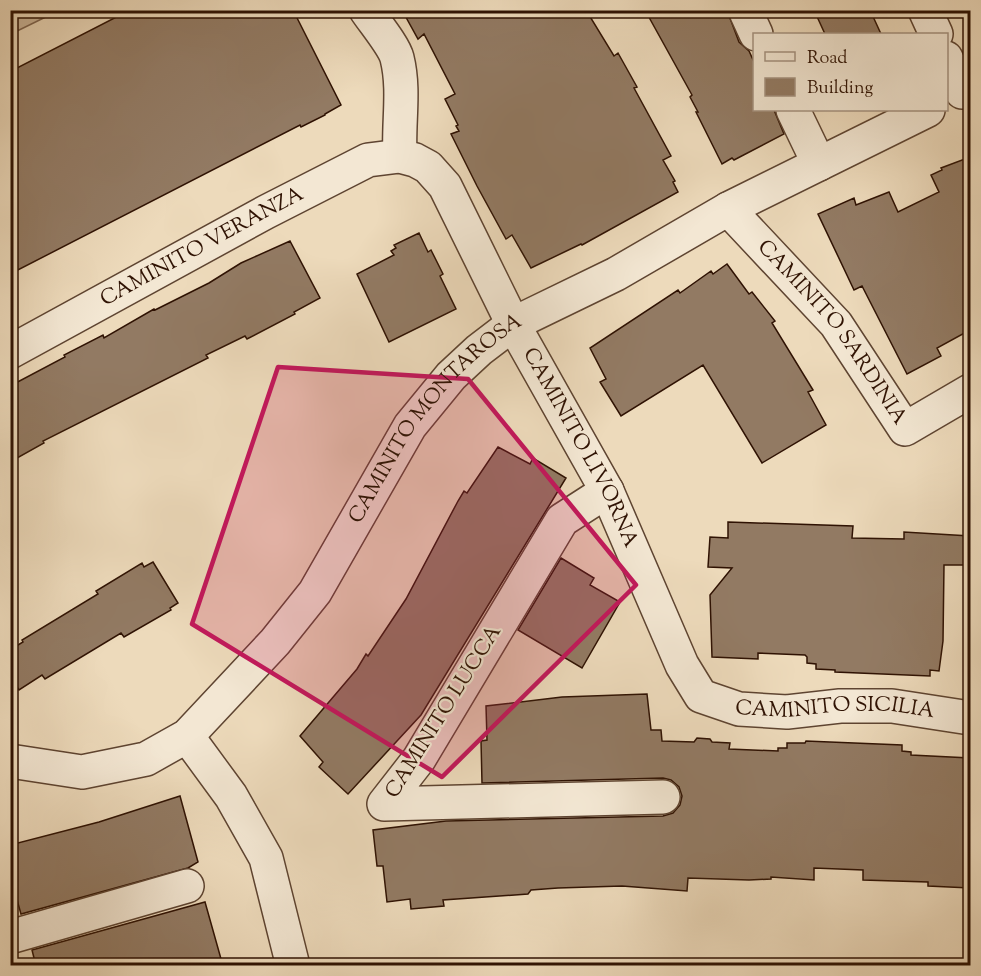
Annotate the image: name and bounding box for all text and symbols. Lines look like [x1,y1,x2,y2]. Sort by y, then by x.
legend [753,33,948,111]
text: Road [807,46,847,72]
text: Building [807,76,873,102]
street label: CAMINITO VERANZA [95,180,309,315]
street label: CAMINITO SARDINIA [750,234,914,431]
street label: CAMINITO MONTAROSA [342,307,527,529]
street label: CAMINITO LIVORNA [514,342,645,553]
street label: CAMINITO LUCCA [378,620,510,804]
street label: CAMINITO SICILIA [734,691,937,727]

